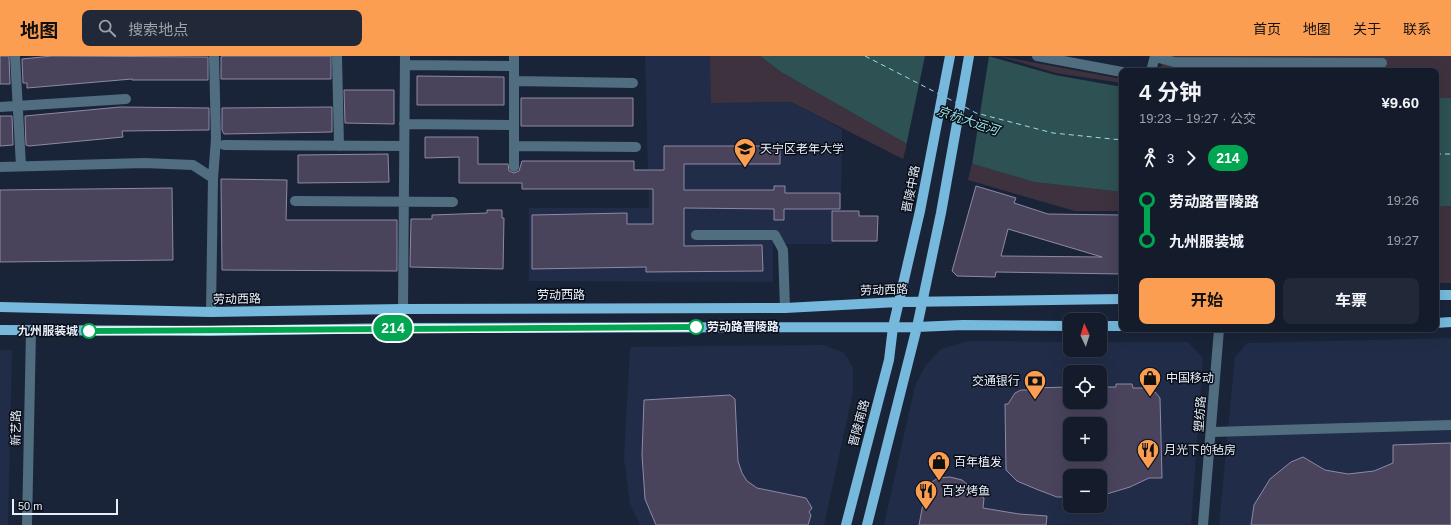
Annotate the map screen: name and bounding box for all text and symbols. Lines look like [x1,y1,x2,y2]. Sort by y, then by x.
search box [82,10,362,46]
icon: search [96,17,118,39]
text: 地图 [20,20,58,41]
text: 搜索地点 [128,21,188,38]
text: 首页 [1253,21,1281,37]
text: 地图 [1303,21,1331,37]
text: 关于 [1353,21,1381,37]
text: 联系 [1403,21,1431,37]
text: 4 分钟 [1139,80,1201,105]
text: ¥9.60 [1381,94,1419,111]
water label: 京杭大运河 [935,103,1004,139]
text: 19:23 – 19:27 · 公交 [1139,111,1256,126]
school or university icon: 天宁区老年大学 [732,136,758,169]
place label: 天宁区老年大学 [760,142,844,156]
icon: walk [1139,147,1161,169]
icon: forward [1180,147,1202,169]
text: 214 [1216,150,1240,166]
text: 3 [1167,151,1174,166]
street label: 晋陵中路 [900,164,922,214]
text: 劳动路晋陵路 [1169,193,1259,210]
text: 19:26 [1386,193,1419,208]
text: 九州服装城 [1169,233,1244,250]
text: 19:27 [1386,233,1419,248]
button: 开始 [1139,278,1275,324]
button: 车票 [1283,278,1419,324]
street label: 劳动西路 [860,282,908,298]
street label: 劳动西路 [537,288,585,302]
street label: 劳动西路 [213,292,261,306]
north arrow [1063,313,1107,357]
map controls [1063,313,1107,513]
line badge: 214 [370,315,416,341]
marker: 劳动路晋陵路 [688,319,704,335]
text: 214 [381,320,405,336]
place label: 劳动路晋陵路 [707,320,779,334]
marker: 九州服装城 [81,323,97,339]
place label: 九州服装城 [18,324,78,338]
button: locate [1063,365,1107,409]
shop icon: 中国移动 [1137,365,1163,398]
bank icon: 交通银行 [1022,368,1048,401]
place label: 中国移动 [1166,371,1214,385]
place label: 交通银行 [972,374,1020,388]
street label: 塑纺路 [1192,396,1208,432]
street label: 晋陵南路 [846,398,872,448]
street label: 新艺路 [9,410,23,446]
button: + [1063,417,1107,461]
restaurant icon: 月光下的毡房 [1135,437,1161,470]
place label: 月光下的毡房 [1164,443,1236,457]
shop icon: 百年植发 [926,449,952,482]
place label: 百年植发 [954,455,1002,469]
button: − [1063,469,1107,513]
restaurant icon: 百岁烤鱼 [913,478,939,511]
place label: 百岁烤鱼 [942,484,990,498]
scale bar [12,497,118,516]
text: 50 m [18,500,42,512]

